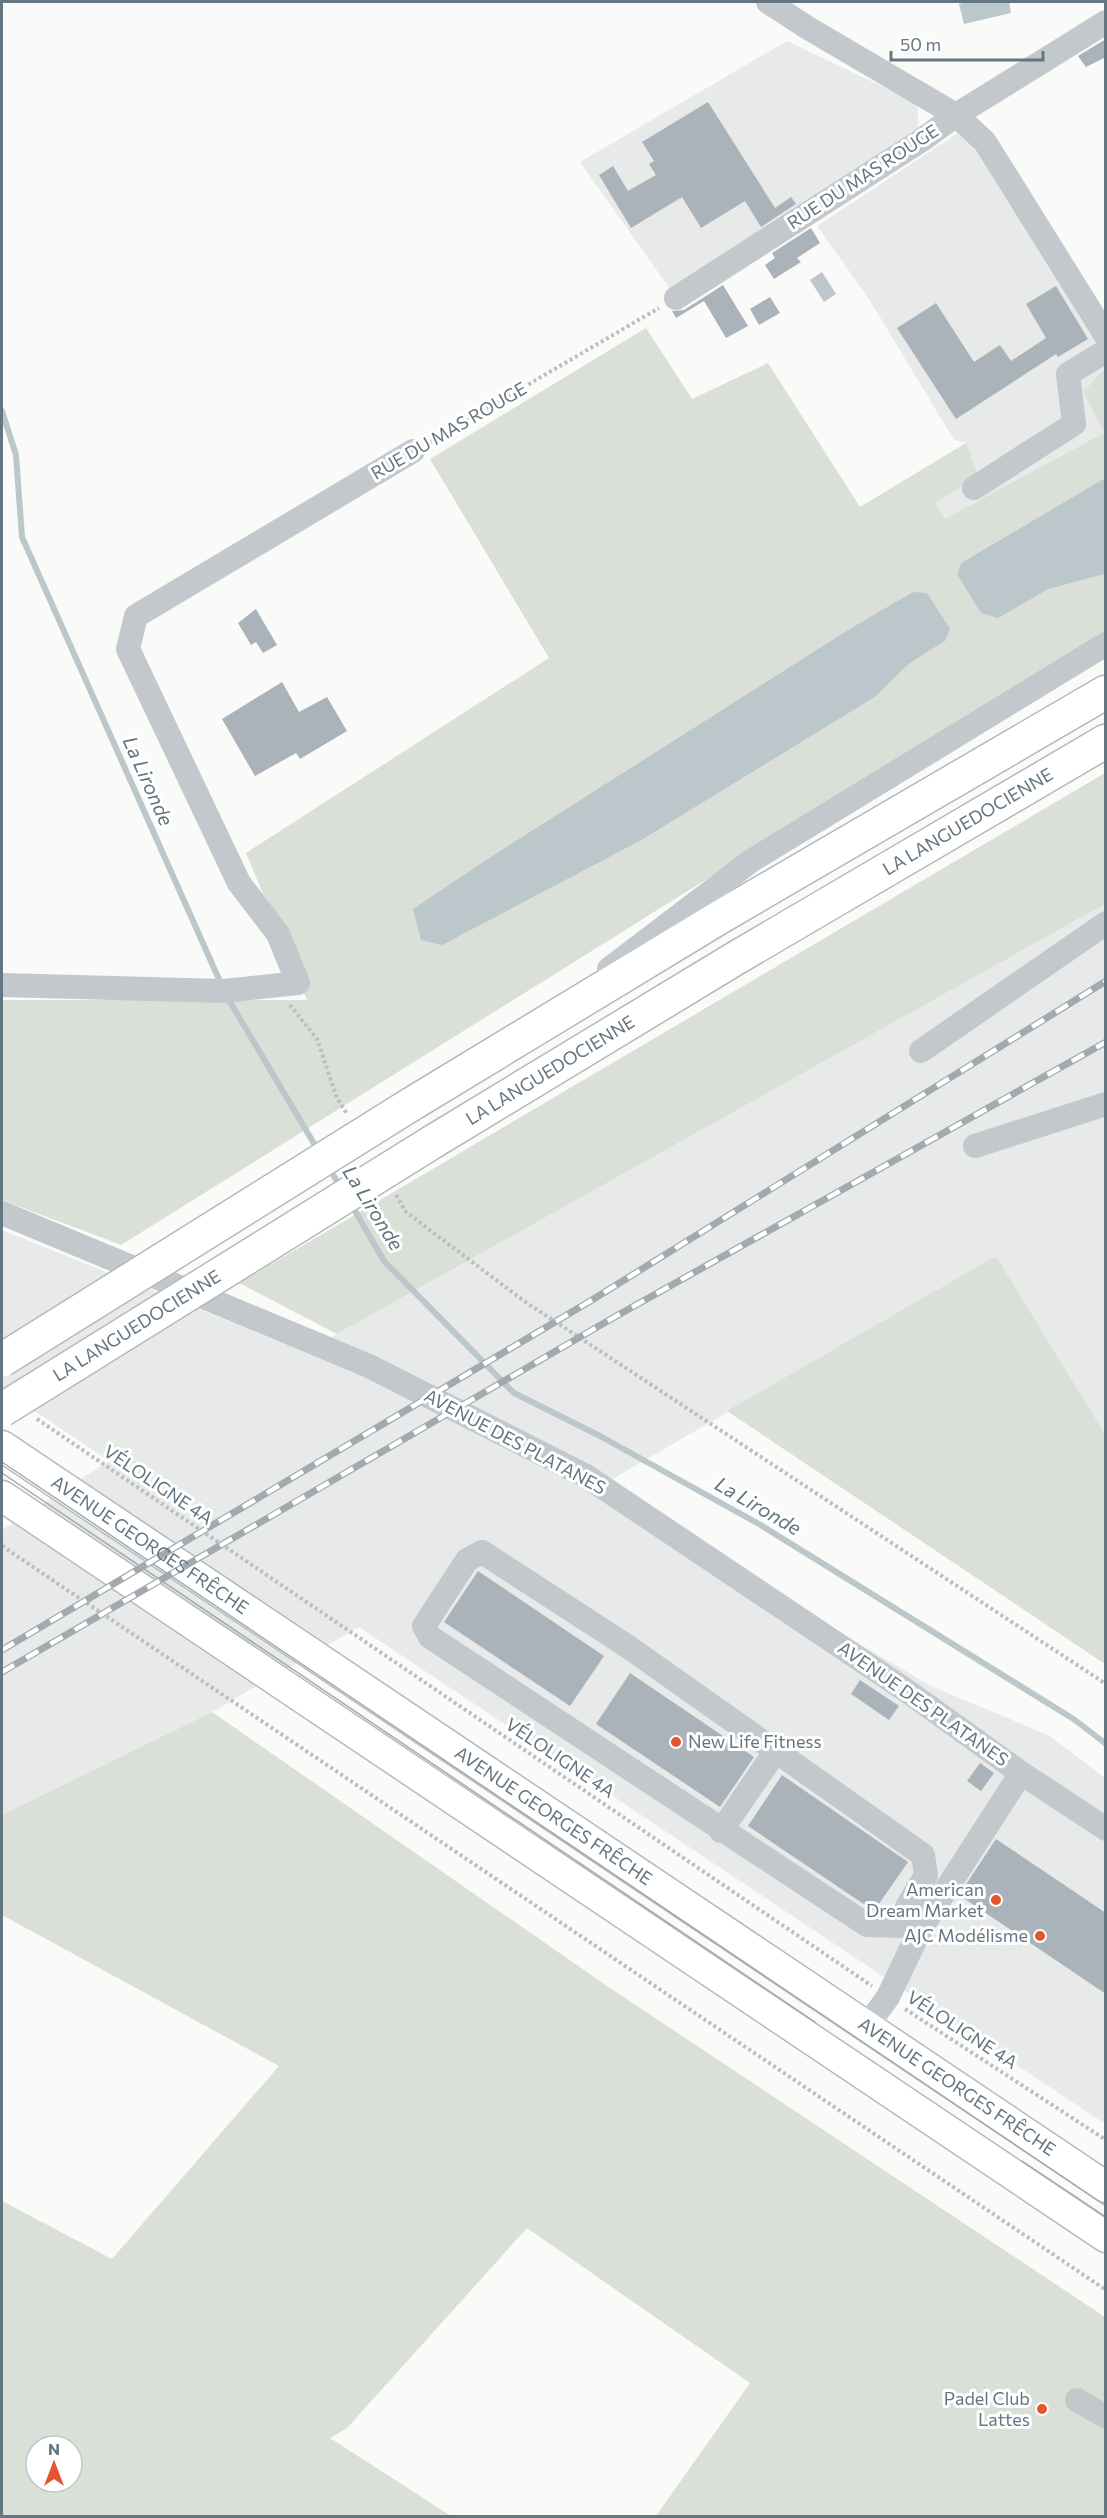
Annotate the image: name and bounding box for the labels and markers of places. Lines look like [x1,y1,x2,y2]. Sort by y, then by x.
place label: New Life Fitness [688,1730,822,1752]
marker: New Life Fitness [669,1735,683,1749]
place label: American Dream Market [866,1878,984,1921]
marker: American Dream Market [989,1893,1003,1907]
place label: AJC Modélisme [904,1924,1028,1946]
marker: AJC Modélisme [1033,1929,1047,1943]
place label: Padel Club Lattes [944,2387,1030,2430]
marker: Padel Club Lattes [1035,2402,1049,2416]

